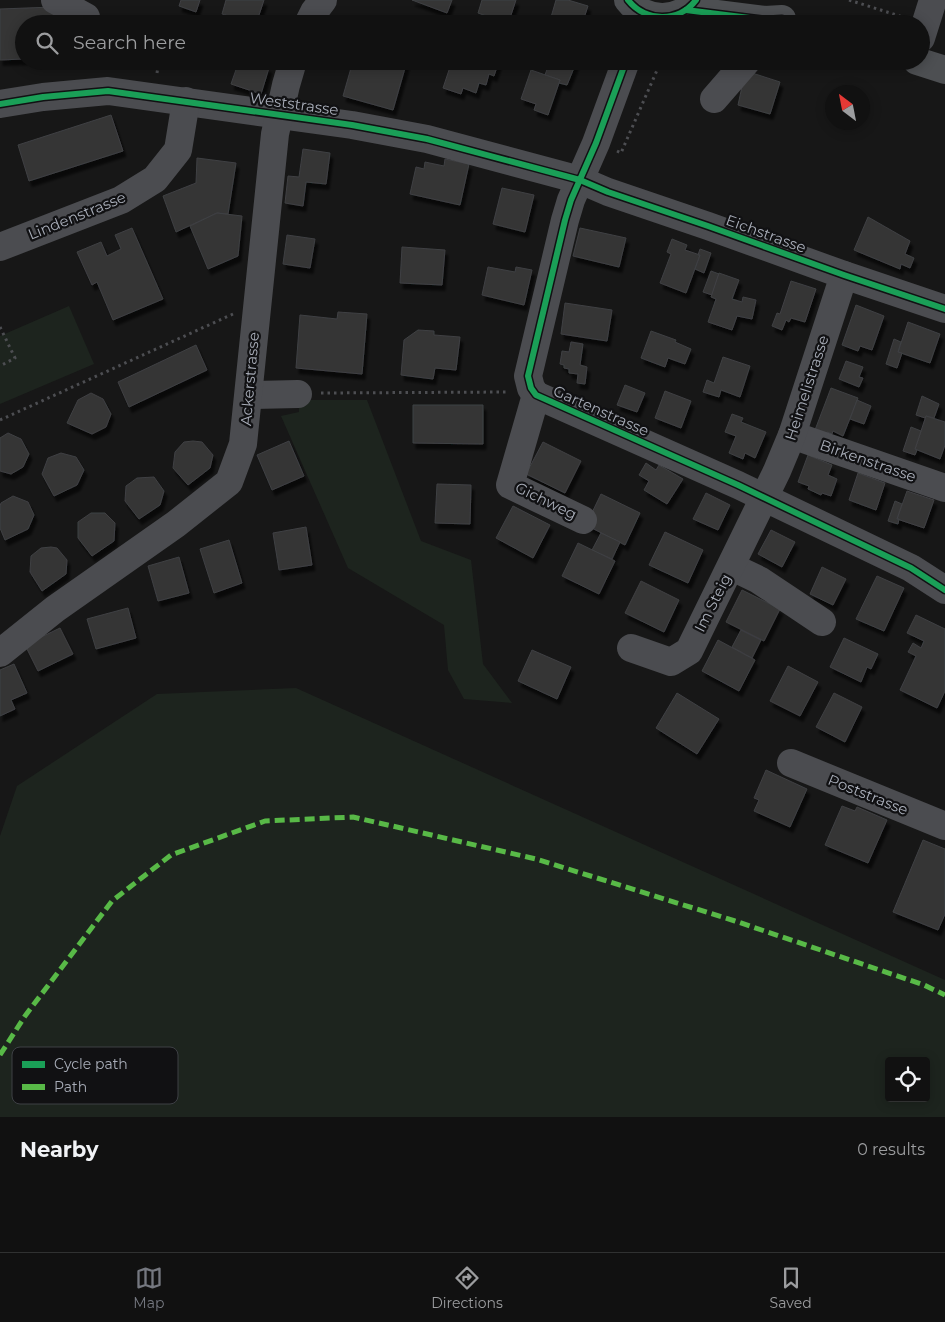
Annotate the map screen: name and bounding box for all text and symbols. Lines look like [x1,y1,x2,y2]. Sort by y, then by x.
search box [15,15,930,70]
icon: search [33,29,61,57]
text: Search here [73,31,186,54]
north arrow [825,85,870,130]
street label: Weststrasse [248,88,340,119]
street label: Lindenstrasse [25,187,128,244]
street label: Eichstrasse [723,210,809,257]
street label: Ackerstrasse [236,331,263,427]
street label: Heimelistrasse [781,333,833,443]
street label: Gartenstrasse [550,381,652,440]
street label: Birkenstrasse [818,435,919,486]
street label: Gichweg [512,477,580,524]
street label: Im Steig [690,570,735,635]
street label: Poststrasse [825,770,911,819]
legend [12,1047,178,1104]
text: Cycle path [54,1055,128,1073]
map controls [885,1057,930,1102]
button: locate [885,1057,930,1102]
text: Path [54,1078,87,1096]
text: Nearby [20,1137,99,1162]
text: 0 results [857,1140,925,1159]
tab: Map [133,1264,164,1312]
tab: Directions [431,1264,503,1312]
tab: Saved [770,1264,812,1312]

